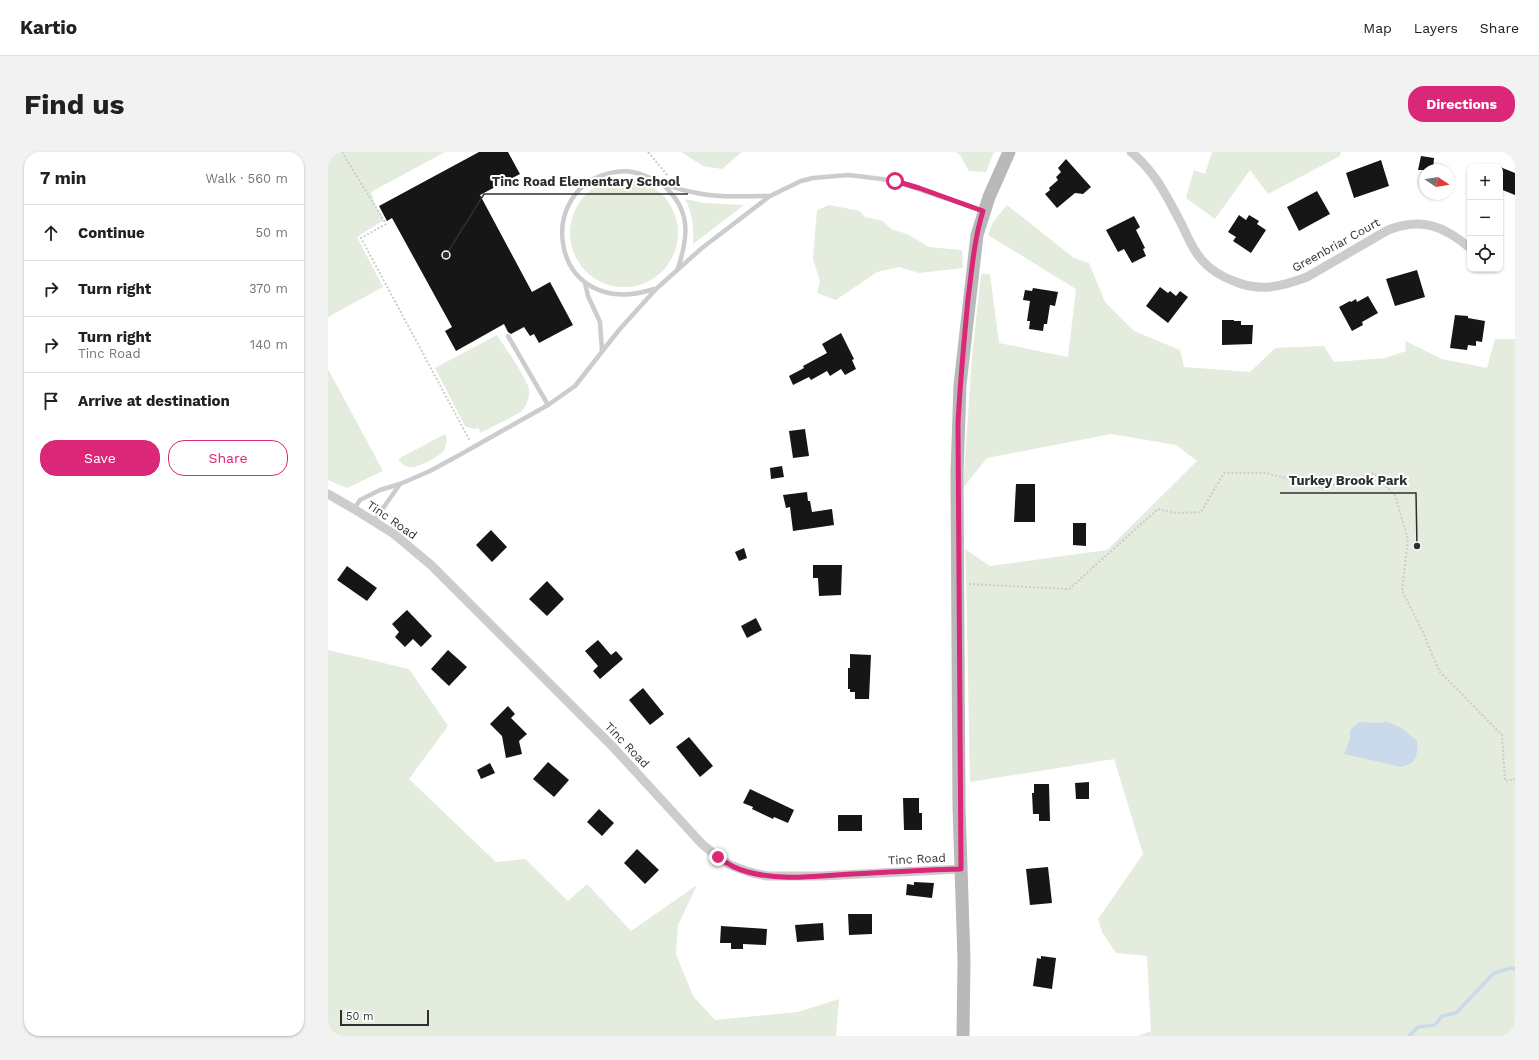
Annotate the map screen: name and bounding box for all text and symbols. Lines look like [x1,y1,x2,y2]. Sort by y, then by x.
text: Kartio [20,16,77,39]
text: Map [1363,20,1392,36]
text: Layers [1414,20,1458,36]
text: Share [1480,20,1519,36]
button: Directions [1408,86,1515,122]
text: Find us [24,88,124,121]
north arrow [1419,164,1455,200]
map controls [1467,164,1503,272]
button: + [1467,164,1503,200]
text: 7 min [40,168,86,188]
callout: Tinc Road Elementary School [484,169,688,194]
text: Walk · 560 m [205,171,288,186]
route start [886,172,904,190]
text: Tinc Road Elementary School [492,174,681,189]
button: − [1467,200,1503,236]
street label: Greenbriar Court [1290,215,1382,275]
icon: ahead [40,222,62,244]
text: Continue [78,224,145,242]
text: 50 m [256,225,288,240]
button: locate [1467,236,1503,272]
icon: right [40,278,62,300]
text: Turn right [78,280,151,298]
text: 370 m [249,281,288,296]
text: Turn right [78,328,151,346]
icon: right [40,334,62,356]
text: 140 m [250,337,288,352]
text: Tinc Road [78,346,141,361]
icon: arrive [40,390,62,412]
text: Arrive at destination [78,392,230,410]
button: Save [40,440,160,476]
button: Share [168,440,288,476]
callout: Turkey Brook Park [1280,468,1416,493]
text: Turkey Brook Park [1289,473,1408,488]
street label: Tinc Road [364,498,420,542]
street label: Tinc Road [602,719,652,771]
route end [709,848,727,866]
street label: Tinc Road [888,850,946,868]
scale bar [340,1008,429,1027]
text: 50 m [346,1010,373,1023]

